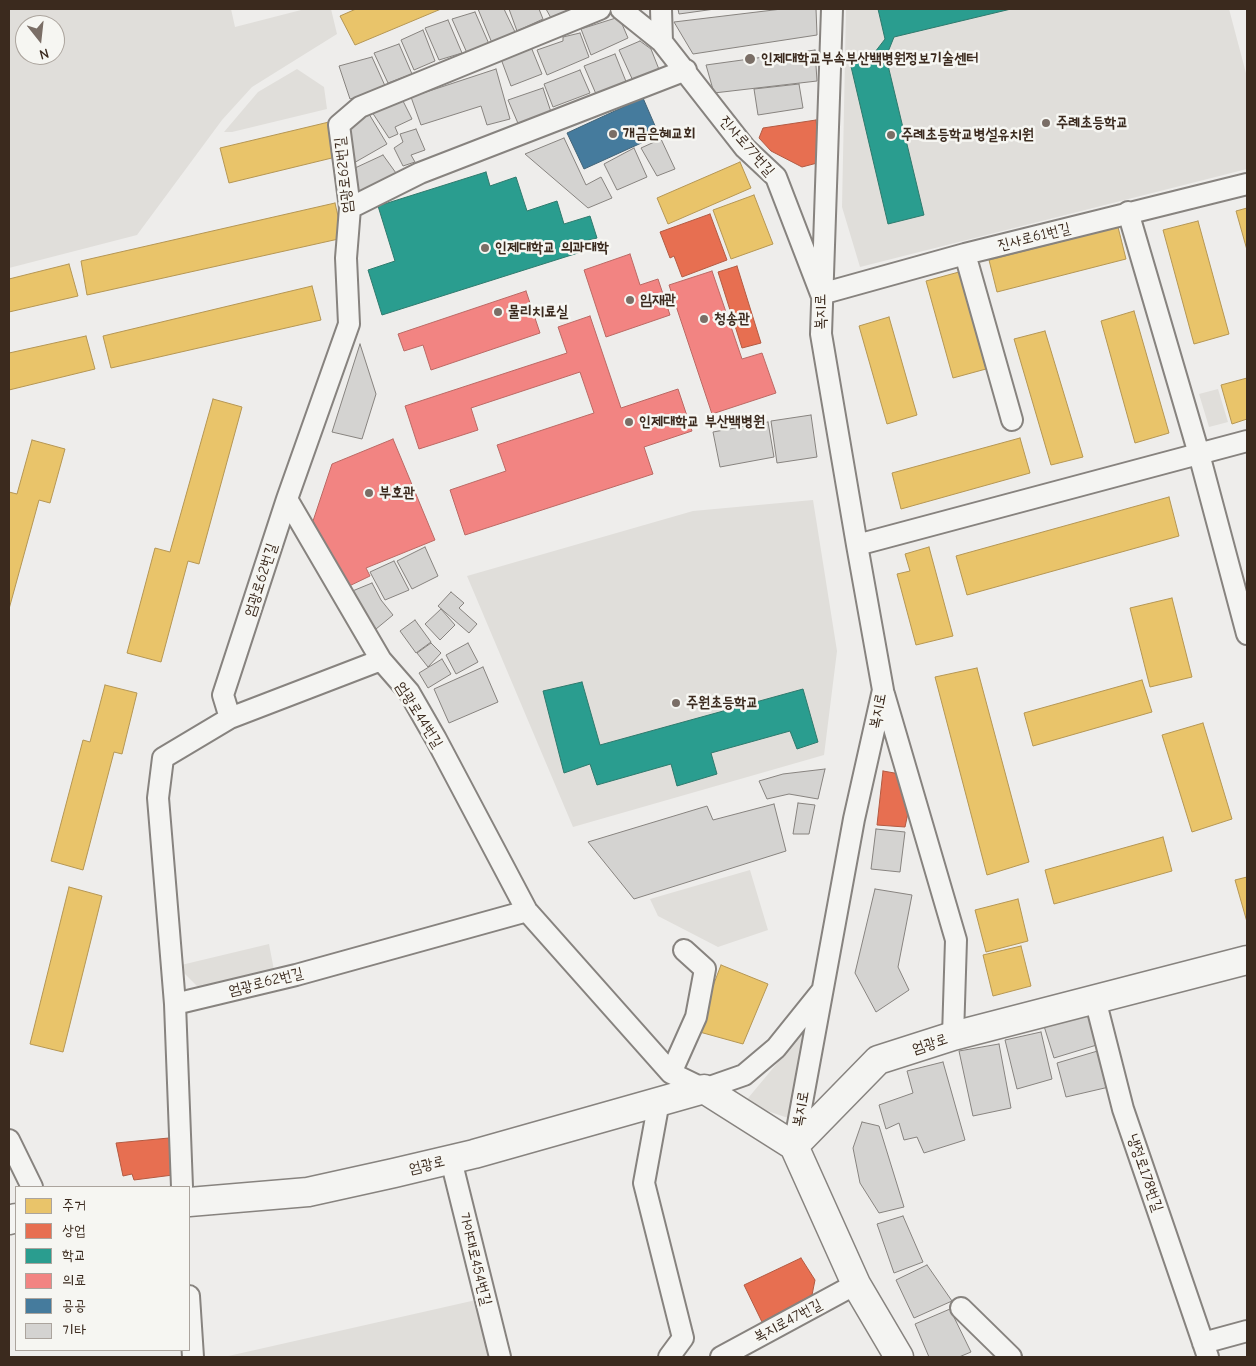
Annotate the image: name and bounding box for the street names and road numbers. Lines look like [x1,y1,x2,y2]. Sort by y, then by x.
street label: 진사로77번길 [716,112,778,180]
street label: 엄광로62번길 [331,136,357,214]
street label: 진사로61번길 [996,219,1072,255]
street label: 복지로 [812,294,830,330]
street label: 엄광로62번길 [241,541,281,619]
street label: 엄광로44번길 [392,678,446,752]
street label: 복지로 [866,692,890,730]
street label: 엄광로62번길 [227,964,305,1000]
street label: 엄광로 [910,1030,950,1058]
street label: 복지로 [789,1090,813,1128]
street label: 냉정로178번길 [1123,1132,1167,1214]
street label: 엄광로 [407,1152,447,1178]
street label: 가야대로454번길 [455,1211,495,1307]
street label: 복지로47번길 [751,1296,825,1346]

